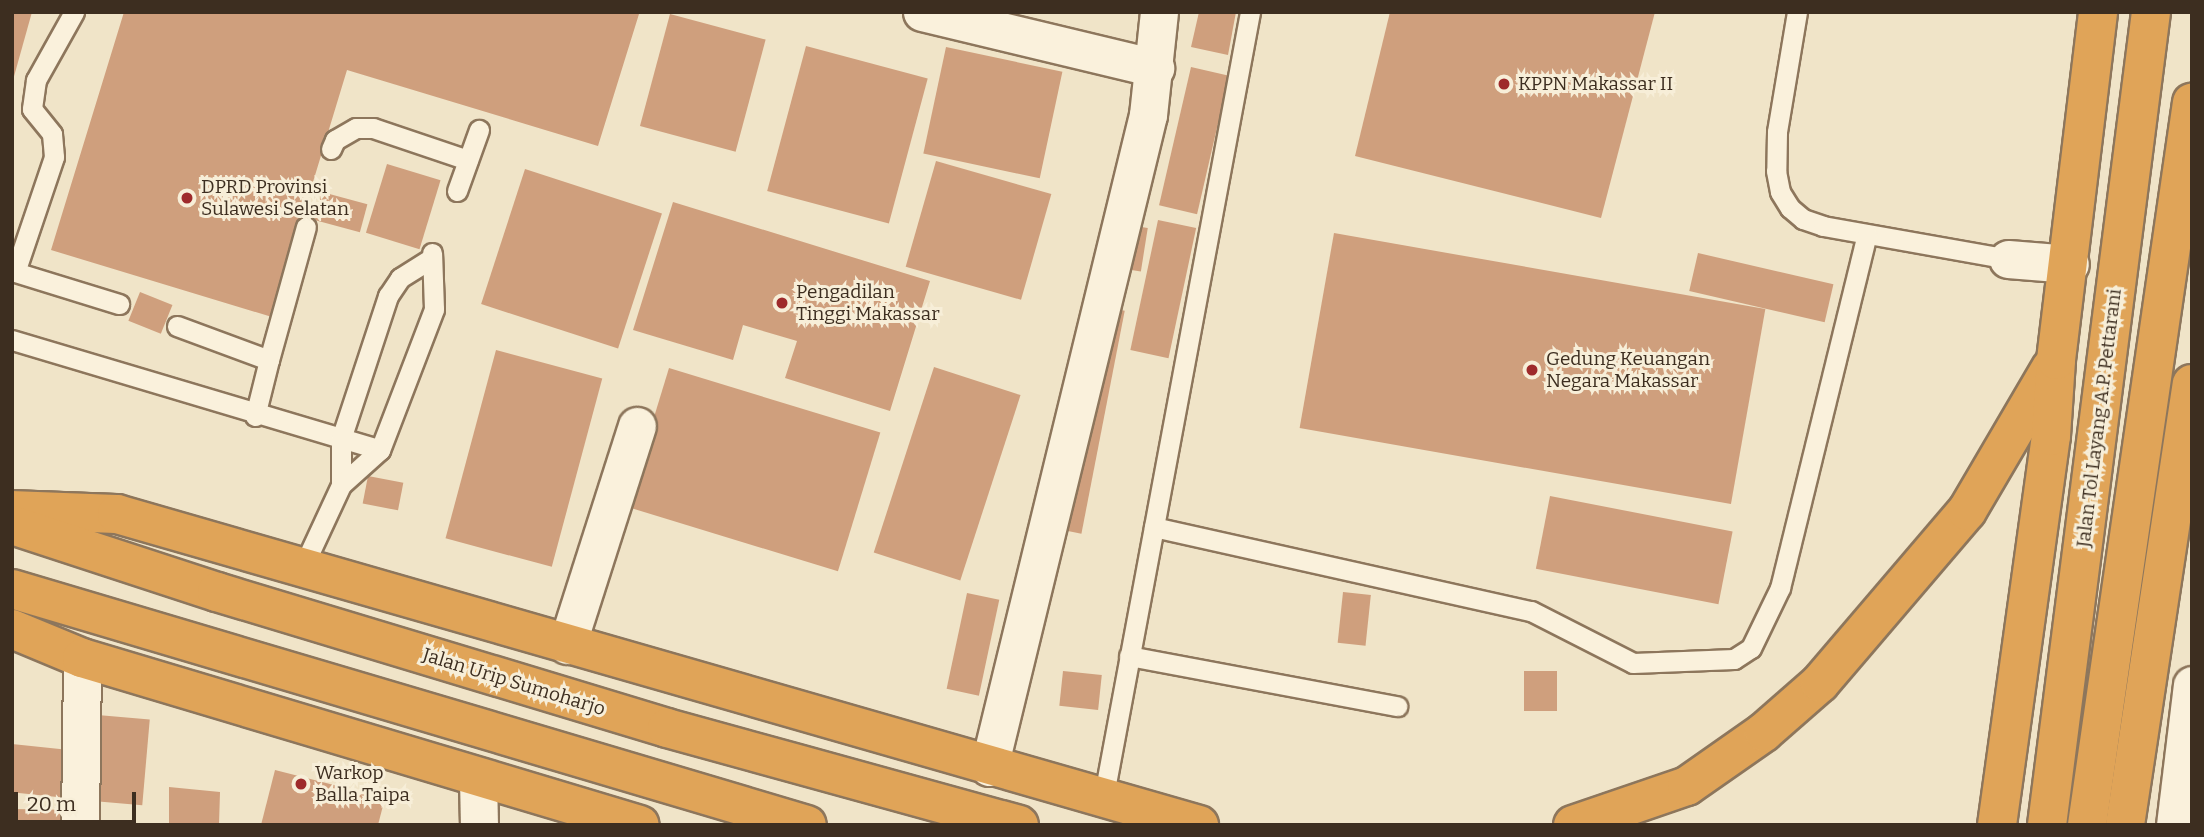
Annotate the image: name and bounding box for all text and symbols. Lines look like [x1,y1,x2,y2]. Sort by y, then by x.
place label: KPPN Makassar II [1518,73,1673,95]
marker: KPPN Makassar II [1496,76,1512,92]
place label: DPRD Provinsi Sulawesi Selatan [201,176,349,220]
marker: DPRD Provinsi Sulawesi Selatan [179,190,195,206]
place label: Pengadilan Tinggi Makassar [796,281,940,325]
street label: Jalan Tol Layang A.P. Pettarani [2072,287,2126,549]
marker: Pengadilan Tinggi Makassar [774,295,790,311]
place label: Gedung Keuangan Negara Makassar [1546,348,1710,392]
marker: Gedung Keuangan Negara Makassar [1524,362,1540,378]
street label: Jalan Urip Sumoharjo [420,643,608,721]
place label: Warkop Balla Taipa [315,762,410,806]
marker: Warkop Balla Taipa [293,776,309,792]
scale bar [18,778,140,822]
text: 20 m [27,791,76,817]

